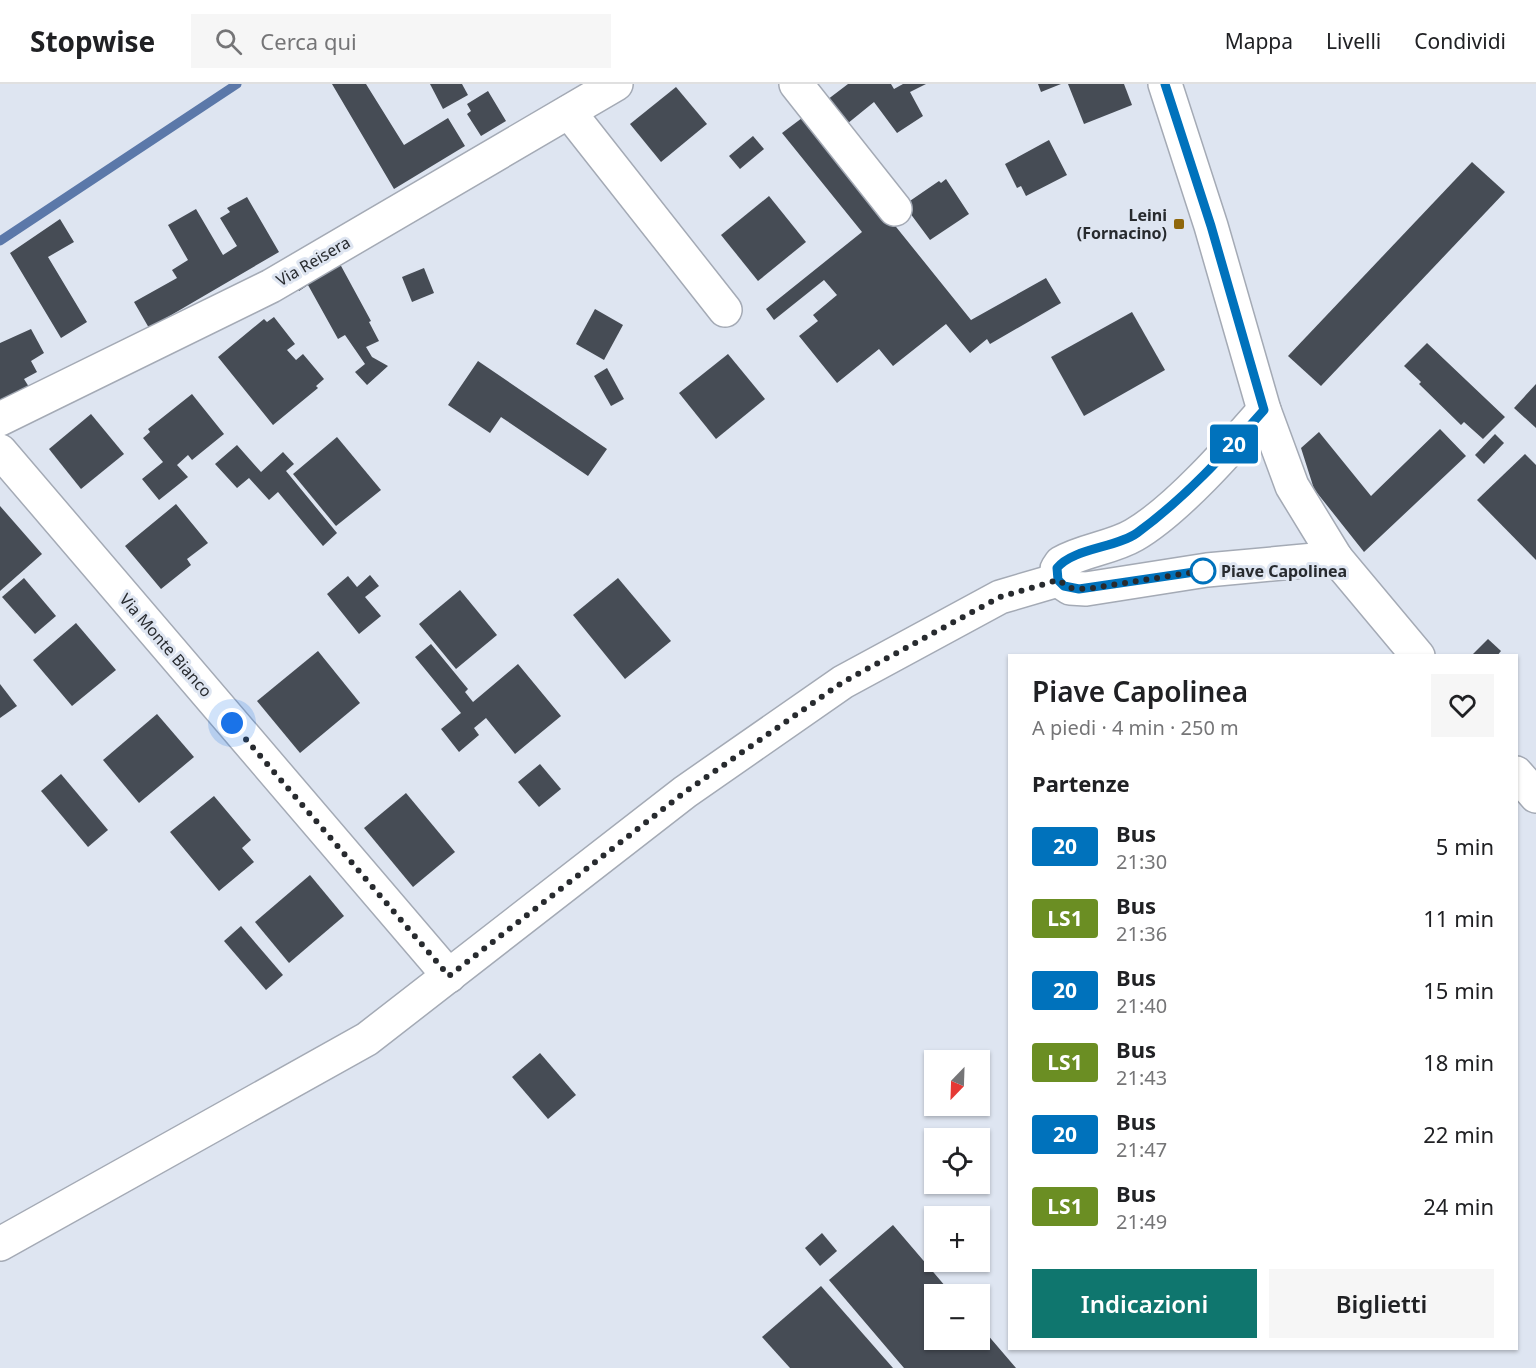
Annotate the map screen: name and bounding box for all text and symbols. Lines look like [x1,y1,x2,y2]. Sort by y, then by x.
search box [191,14,611,68]
text: Stopwise [30,22,155,60]
icon: search [212,25,245,58]
text: Cerca qui [260,26,357,56]
text: Mappa [1225,27,1293,55]
text: Livelli [1326,27,1381,55]
text: Condividi [1414,27,1506,55]
place label: Leini (Fornacino) [1077,204,1167,244]
marker: Leini (Fornacino) [1172,217,1186,231]
street label: Via Reisera [272,231,354,291]
line badge: 20 [1207,424,1261,464]
text: 20 [1222,430,1246,458]
marker: Piave Capolinea [1190,558,1216,584]
place label: Piave Capolinea [1221,560,1347,582]
street label: Via Monte Bianco [115,588,217,702]
text: Piave Capolinea [1032,672,1248,710]
button: heart [1431,674,1494,737]
your location [217,708,247,738]
text: A piedi · 4 min · 250 m [1032,714,1239,741]
text: Partenze [1032,768,1130,798]
text: Bus [1116,818,1156,848]
text: 5 min [1436,831,1494,861]
text: 20 [1053,832,1077,860]
text: 21:30 [1116,848,1167,875]
text: Bus [1116,890,1156,920]
text: 11 min [1423,903,1494,933]
text: LS1 [1047,904,1083,932]
text: 21:36 [1116,920,1167,947]
text: Bus [1116,962,1156,992]
text: 15 min [1423,975,1494,1005]
text: 20 [1053,976,1077,1004]
text: 21:40 [1116,992,1167,1019]
text: Bus [1116,1034,1156,1064]
text: 18 min [1423,1047,1494,1077]
text: LS1 [1047,1048,1083,1076]
north arrow [924,1050,990,1116]
map controls [924,1050,990,1350]
text: 21:43 [1116,1064,1167,1091]
text: Bus [1116,1106,1156,1136]
text: 22 min [1423,1119,1494,1149]
text: 20 [1053,1120,1077,1148]
button: locate [924,1128,990,1194]
text: 21:47 [1116,1136,1167,1163]
text: Bus [1116,1178,1156,1208]
text: 24 min [1423,1191,1494,1221]
text: LS1 [1047,1192,1083,1220]
button: + [924,1206,990,1272]
text: 21:49 [1116,1208,1167,1235]
button: Indicazioni [1032,1269,1257,1338]
button: Biglietti [1269,1269,1494,1338]
button: − [924,1284,990,1350]

